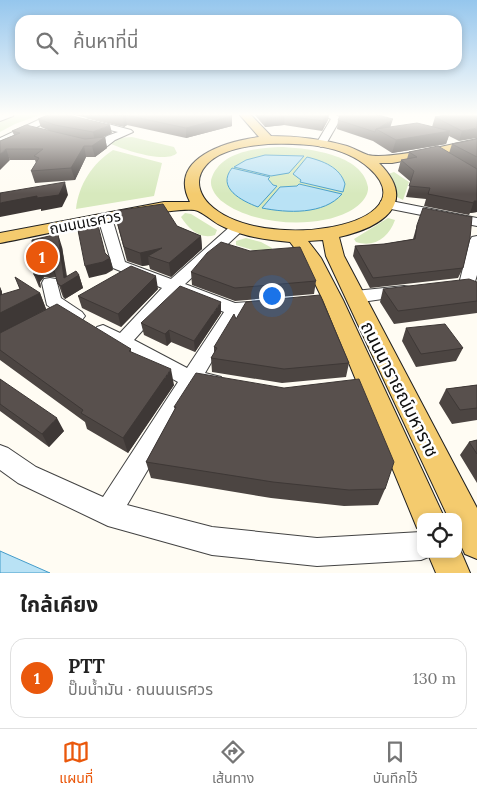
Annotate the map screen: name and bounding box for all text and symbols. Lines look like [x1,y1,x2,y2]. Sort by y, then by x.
search box [15,15,462,70]
icon: search [33,29,61,57]
text: ค้นหาที่นี่ [73,29,138,53]
street label: ถนนนเรศวร [48,206,122,238]
pin: 1 [26,238,58,276]
your location [259,283,285,309]
street label: ถนนนารายณ์มหาราช [356,317,444,461]
map controls [417,513,462,558]
button: locate [417,513,462,558]
text: ใกล้เคียง [20,591,98,618]
text: PTT [68,654,105,678]
text: 1 [34,668,40,688]
text: 130 m [413,668,456,688]
text: ปั๊มน้ำมัน · ถนนนเรศวร [68,679,213,699]
tab: แผนที่ [59,738,93,789]
tab: เส้นทาง [212,738,254,789]
tab: บันทึกไว้ [373,738,418,789]

